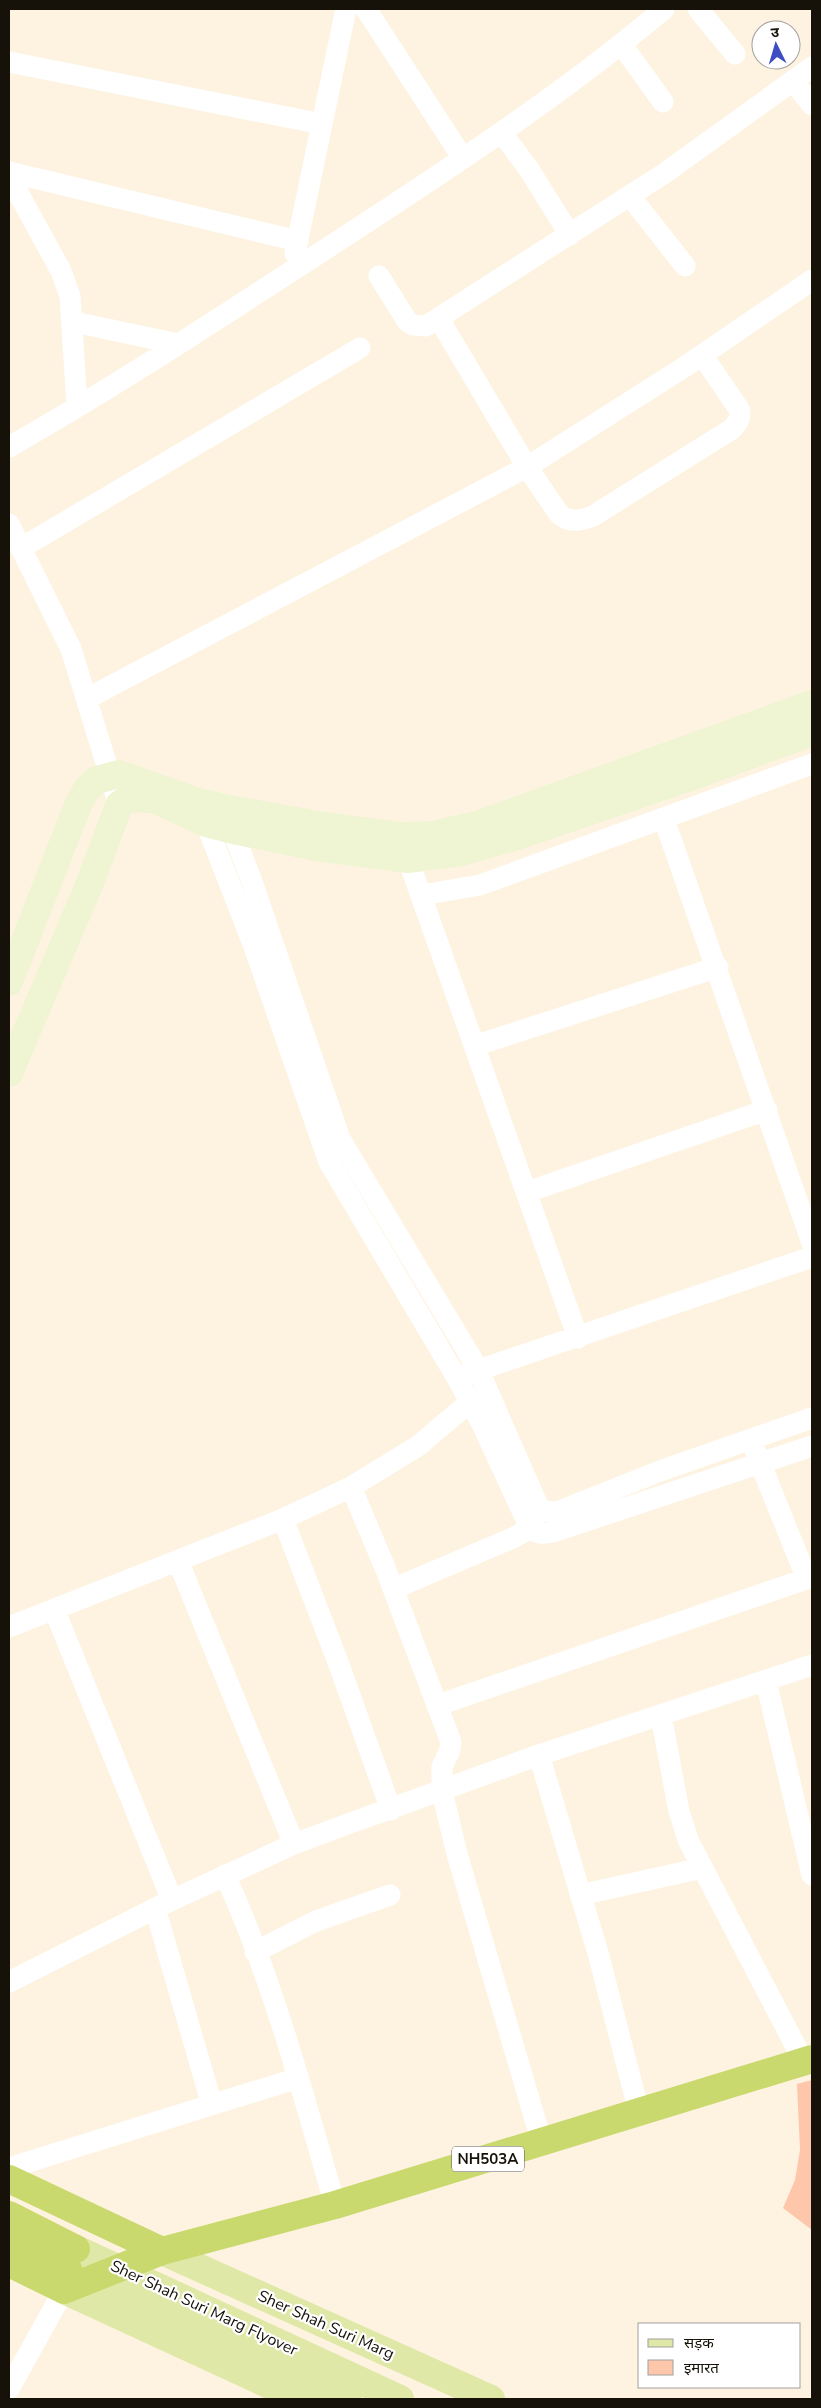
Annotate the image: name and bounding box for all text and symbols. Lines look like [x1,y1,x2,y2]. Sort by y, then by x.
north arrow [751,20,801,70]
text: उ [770,23,781,42]
road number: NH503A [452,2146,524,2172]
street label: Sher Shah Suri Marg Flyover [107,2255,301,2361]
street label: Sher Shah Suri Marg [254,2285,398,2365]
legend [638,2323,801,2388]
text: सड़क [684,2333,714,2353]
text: इमारत [684,2358,719,2378]

